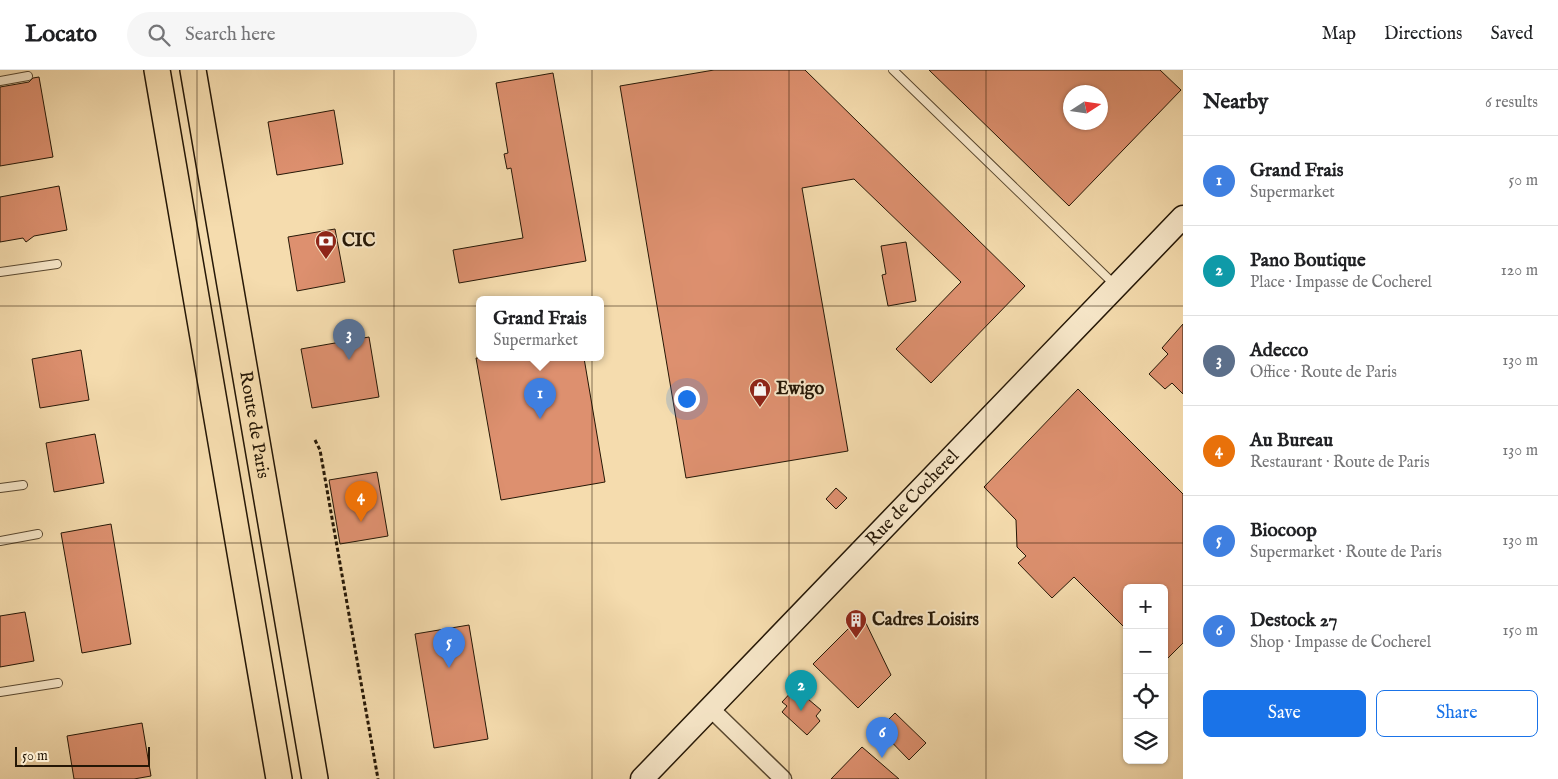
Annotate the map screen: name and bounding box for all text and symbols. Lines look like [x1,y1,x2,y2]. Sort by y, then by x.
search box [127,12,477,57]
text: Locato [25,19,97,50]
icon: search [145,21,173,49]
text: Search here [185,23,276,47]
text: Map [1322,23,1356,46]
text: Directions [1384,23,1462,46]
text: Saved [1490,23,1533,46]
north arrow [1063,85,1108,130]
text: Nearby [1203,89,1268,116]
text: 6 results [1485,93,1538,113]
text: Grand Frais [1250,159,1343,183]
text: 1 [1216,171,1222,191]
text: 50 m [1509,171,1538,191]
text: Supermarket [1250,183,1335,203]
bank icon: CIC [314,229,338,260]
place label: CIC [342,230,375,253]
text: Pano Boutique [1250,249,1366,273]
text: 2 [1215,261,1223,281]
text: 120 m [1501,261,1538,281]
text: Place · Impasse de Cocherel [1250,273,1432,293]
popup [476,296,604,361]
text: Grand Frais [493,307,587,331]
pin: 3 [333,319,365,360]
text: Supermarket [493,331,578,351]
text: Adecco [1250,339,1308,363]
text: 3 [1216,351,1222,371]
text: 130 m [1502,351,1538,371]
text: Office · Route de Paris [1250,363,1397,383]
street label: Route de Paris [234,369,275,480]
shop icon: Ewigo [748,377,772,408]
pin: 1 [524,378,556,419]
place label: Ewigo [776,378,825,401]
your location [674,386,700,412]
text: Au Bureau [1250,429,1333,453]
text: 4 [1215,441,1223,461]
text: 130 m [1502,441,1538,461]
street label: Rue de Cocherel [861,445,964,551]
text: Restaurant · Route de Paris [1250,453,1430,473]
pin: 4 [345,481,377,522]
text: Biocoop [1250,519,1317,543]
text: 5 [1216,531,1222,551]
text: 130 m [1502,531,1538,551]
text: Supermarket · Route de Paris [1250,543,1442,563]
map controls [1123,584,1168,764]
button: + [1123,584,1168,629]
building icon: Cadres Loisirs [844,608,868,639]
place label: Cadres Loisirs [872,609,980,632]
text: Destock 27 [1250,609,1337,633]
text: 6 [1216,621,1222,641]
text: 150 m [1503,621,1538,641]
pin: 5 [433,627,465,668]
button: − [1123,629,1168,674]
text: Shop · Impasse de Cocherel [1250,633,1431,653]
pin: 2 [785,670,817,711]
button: locate [1123,674,1168,719]
button: Save [1203,690,1366,737]
button: Share [1376,690,1538,737]
pin: 6 [866,717,898,758]
button: layers [1123,719,1168,764]
scale bar [15,744,150,767]
text: 50 m [22,747,48,765]

